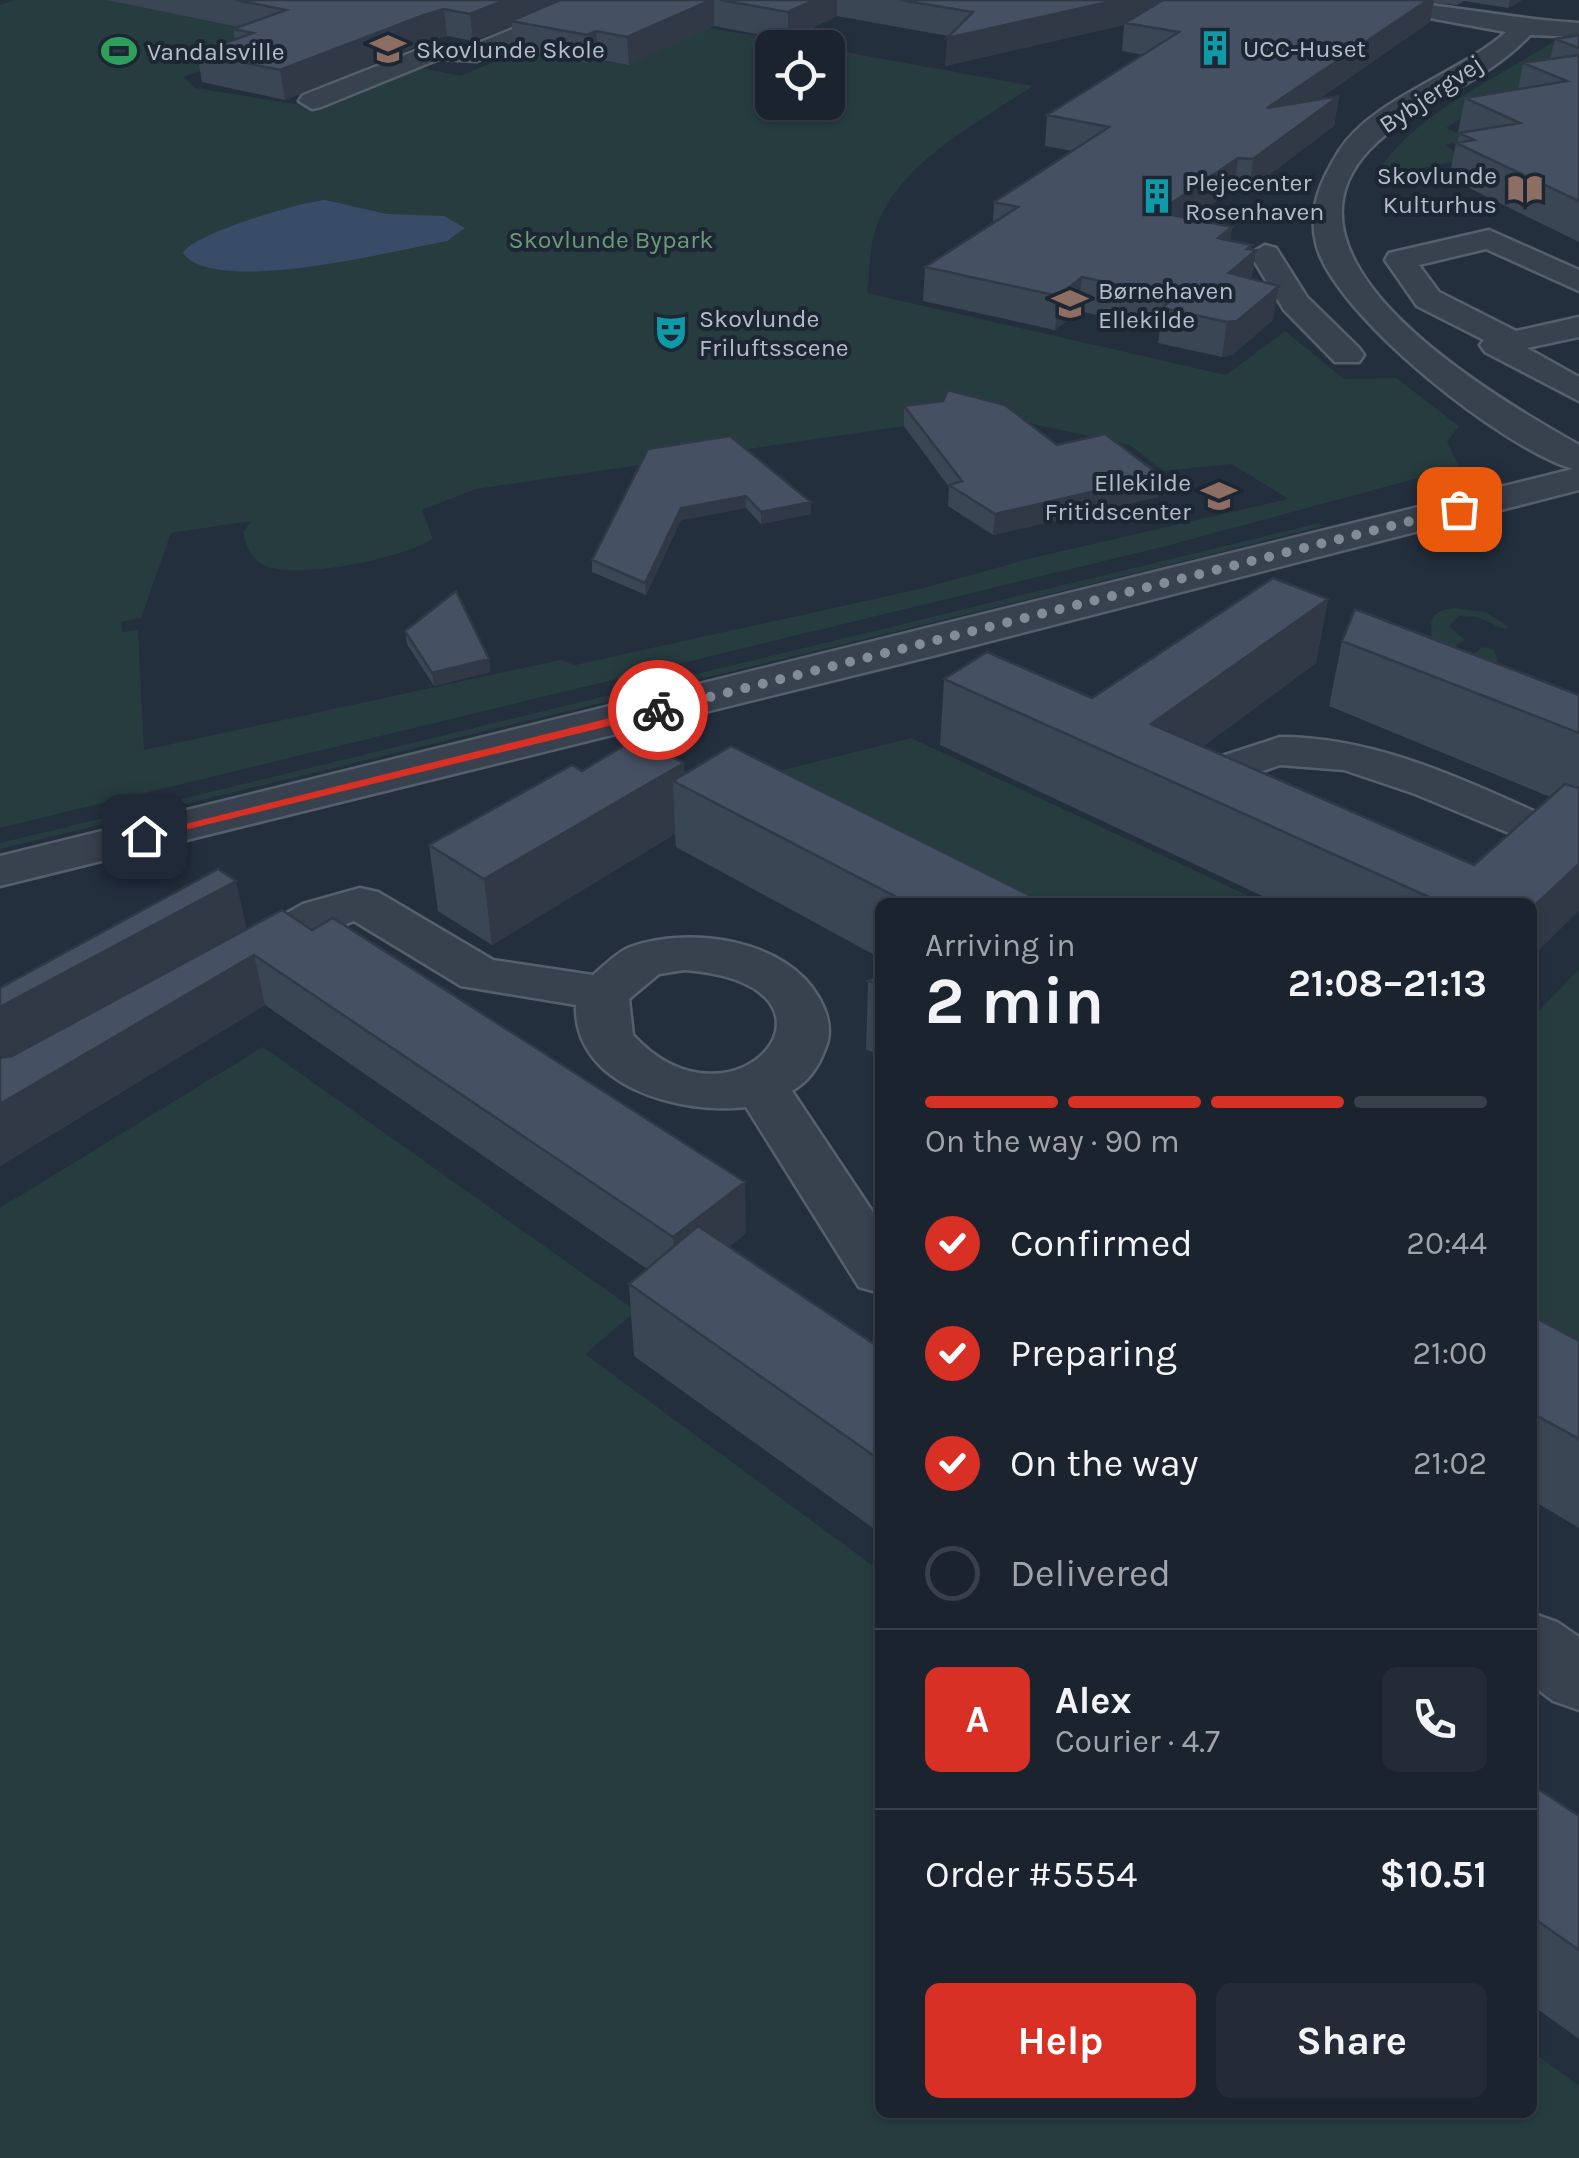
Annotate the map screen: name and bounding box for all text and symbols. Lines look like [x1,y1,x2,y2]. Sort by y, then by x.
building icon: UCC-Huset [1196,29,1234,67]
school or university icon: Skovlunde Skole [369,30,407,68]
map controls [755,30,845,120]
button: locate [755,30,845,120]
sports icon: Vandalsville [100,32,138,70]
place label: UCC-Huset [1243,34,1366,63]
place label: Skovlunde Skole [416,35,605,64]
place label: Vandalsville [147,37,285,66]
street label: Bybjergvej [1374,49,1488,139]
place label: Skovlunde Kulturhus [1377,161,1497,219]
place label: Plejecenter Rosenhaven [1185,168,1324,226]
library icon: Skovlunde Kulturhus [1506,170,1544,208]
building icon: Plejecenter Rosenhaven [1138,177,1176,215]
park label: Skovlunde Bypark [509,225,713,254]
place label: Børnehaven Ellekilde [1098,276,1234,334]
school or university icon: Børnehaven Ellekilde [1051,285,1089,323]
place label: Skovlunde Friluftsscene [699,304,849,362]
theatre icon: Skovlunde Friluftsscene [652,313,690,351]
pin [1417,467,1502,552]
place label: Ellekilde Fritidscenter [1045,468,1192,526]
school or university icon: Ellekilde Fritidscenter [1200,477,1238,515]
icon: bag [1432,482,1487,537]
courier [608,660,708,760]
icon: bike [631,683,686,738]
pin [102,794,187,879]
icon: home [117,809,172,864]
text: Arriving in [925,927,1076,964]
text: 21:08–21:13 [1288,961,1487,1006]
text: 2 min [925,963,1104,1039]
text: On the way · 90 m [925,1123,1180,1160]
icon: check [925,1216,980,1271]
text: Confirmed [1010,1221,1193,1266]
text: 20:44 [1406,1225,1487,1262]
icon: check [925,1326,980,1381]
text: Preparing [1010,1331,1177,1376]
text: 21:00 [1413,1335,1487,1372]
icon: check [925,1436,980,1491]
text: On the way [1010,1441,1198,1486]
text: 21:02 [1413,1445,1487,1482]
text: Delivered [1010,1551,1171,1596]
button: phone [1382,1667,1487,1772]
text: Alex [1055,1678,1132,1723]
text: A [966,1697,989,1742]
text: Courier · 4.7 [1055,1723,1220,1760]
text: Order #5554 [925,1852,1137,1897]
text: $10.51 [1379,1852,1487,1897]
button: Help [925,1983,1196,2098]
button: Share [1216,1983,1487,2098]

